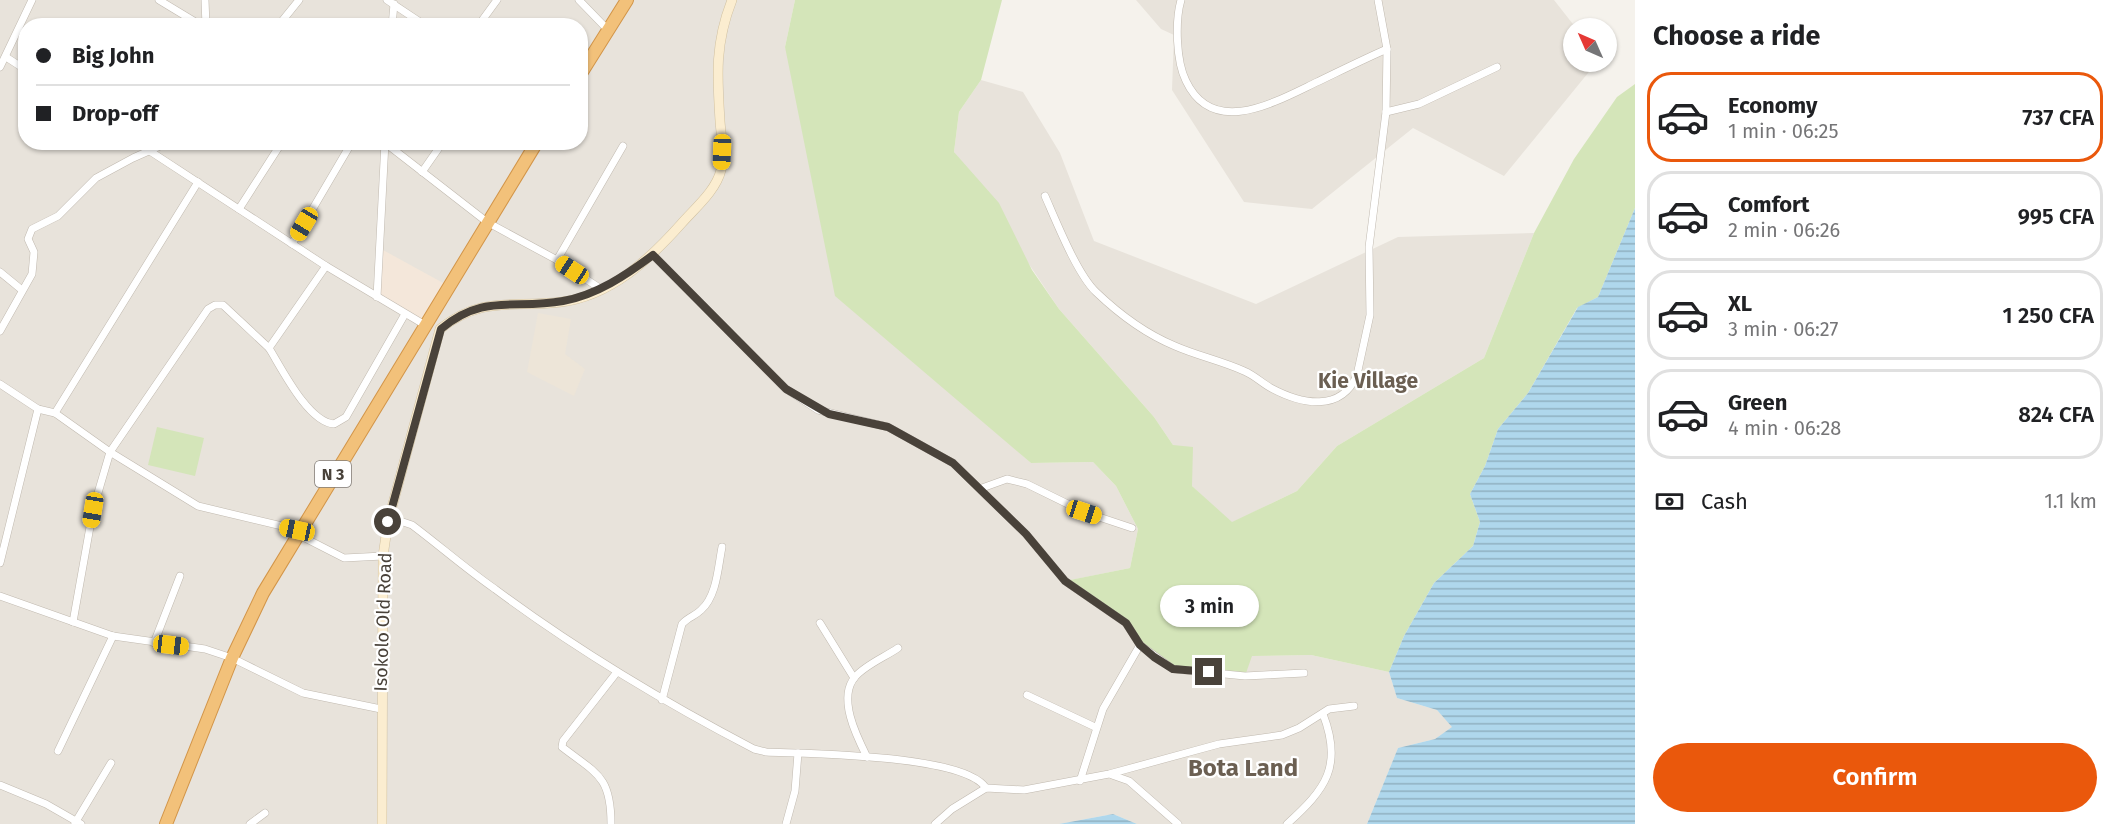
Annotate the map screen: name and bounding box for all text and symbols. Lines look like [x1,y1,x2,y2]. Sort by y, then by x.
north arrow [1563,18,1617,72]
map controls [1563,18,1617,72]
text: Choose a ride [1653,20,1820,52]
text: Big John [72,42,154,69]
icon: car [1656,90,1710,144]
text: Economy [1728,92,1817,119]
text: Drop-off [72,100,158,127]
text: 737 CFA [2022,104,2094,131]
text: 1 min · 06:25 [1728,119,1838,143]
car [712,134,732,170]
icon: car [1656,189,1710,243]
text: Comfort [1728,191,1809,218]
text: 995 CFA [2018,203,2094,230]
car [287,204,321,244]
text: 2 min · 06:26 [1728,218,1840,242]
car [552,253,592,287]
icon: car [1656,288,1710,342]
text: XL [1728,290,1752,317]
text: 1 250 CFA [2003,302,2094,329]
text: 3 min · 06:27 [1728,317,1838,341]
district label: Kie Village [1318,368,1418,394]
icon: car [1656,387,1710,441]
text: Green [1728,389,1787,416]
text: 824 CFA [2018,401,2094,428]
text: 4 min · 06:28 [1728,416,1841,440]
road number: N 3 [315,461,351,487]
icon: cash [1653,485,1686,518]
text: Cash [1701,488,1748,515]
text: 1.1 km [2044,489,2097,513]
car [81,491,105,529]
car [1064,498,1104,526]
route start [374,508,401,535]
car [278,517,316,543]
street label: Isokolo Old Road [370,552,396,692]
callout: 3 min [1160,585,1258,627]
text: 3 min [1185,594,1234,618]
car [152,634,190,656]
route end [1195,658,1222,685]
button: Confirm [1653,743,2097,812]
district label: Bota Land [1188,754,1298,782]

